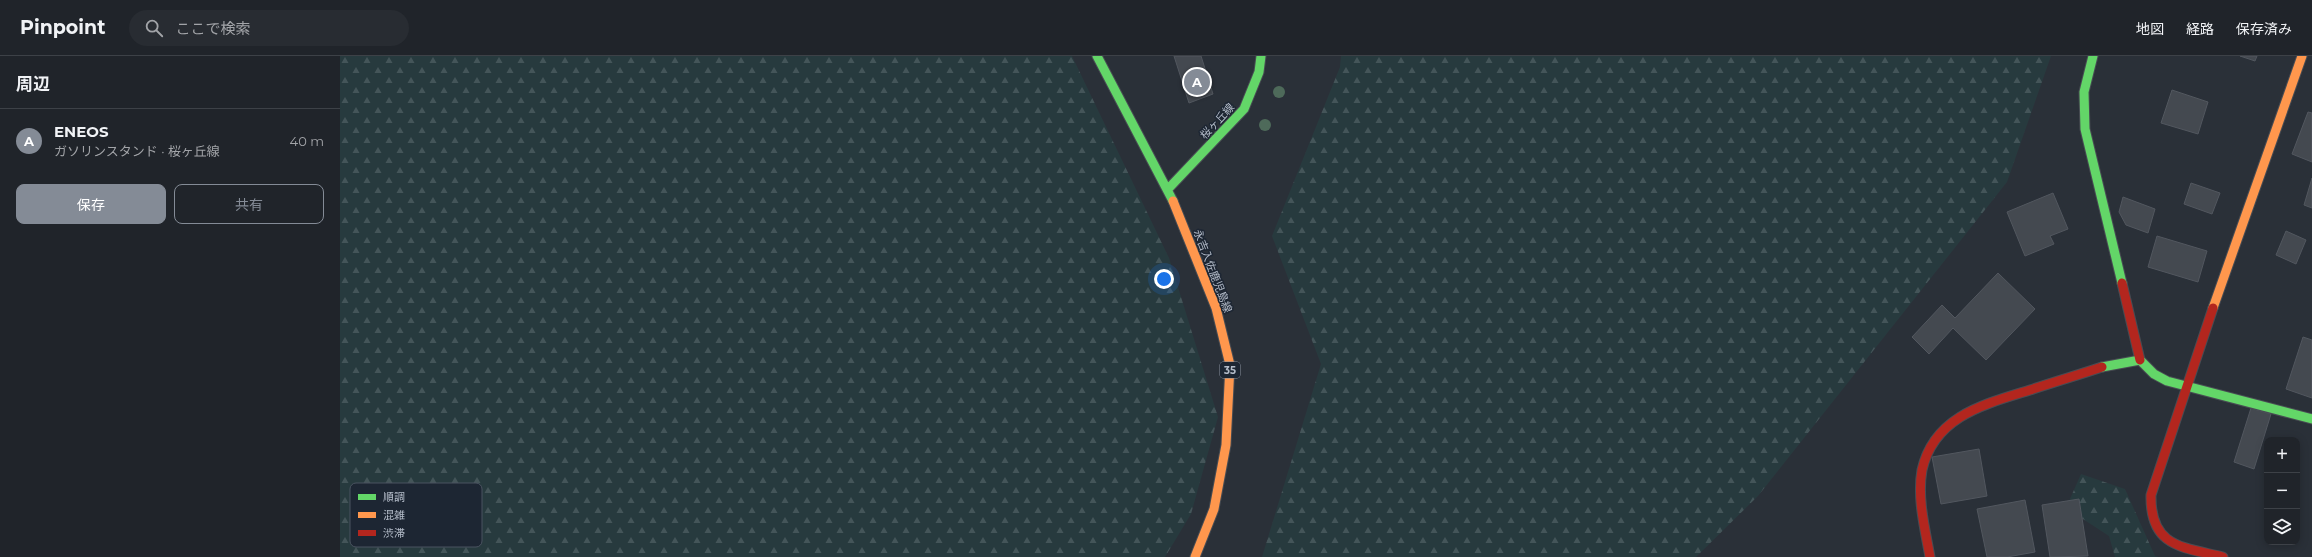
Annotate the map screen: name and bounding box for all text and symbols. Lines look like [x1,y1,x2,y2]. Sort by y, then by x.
search box [129,10,409,46]
text: Pinpoint [20,16,105,39]
icon: search [143,17,165,39]
text: ここで検索 [175,19,250,38]
text: 地図 [2136,20,2164,38]
text: 経路 [2186,20,2214,38]
text: 保存済み [2236,20,2292,38]
pin: A [1184,67,1210,97]
text: 周辺 [16,74,50,94]
street label: 桜ヶ丘線 [1197,100,1237,142]
text: ENEOS [54,122,108,141]
text: A [24,133,34,149]
text: 40 m [290,133,324,149]
text: ガソリンスタンド · 桜ヶ丘線 [54,143,220,159]
button: 保存 [16,184,166,224]
button: 共有 [174,184,324,224]
street label: 永吉入佐鹿児島線 [1191,227,1235,315]
your location [1154,269,1174,289]
road number: 35 [1220,362,1240,378]
map controls [2264,437,2300,545]
button: + [2264,437,2300,473]
button: − [2264,473,2300,509]
legend [350,483,482,547]
text: 順調 [383,490,405,504]
text: 混雑 [383,508,405,522]
button: layers [2264,509,2300,545]
text: 渋滞 [383,526,405,540]

